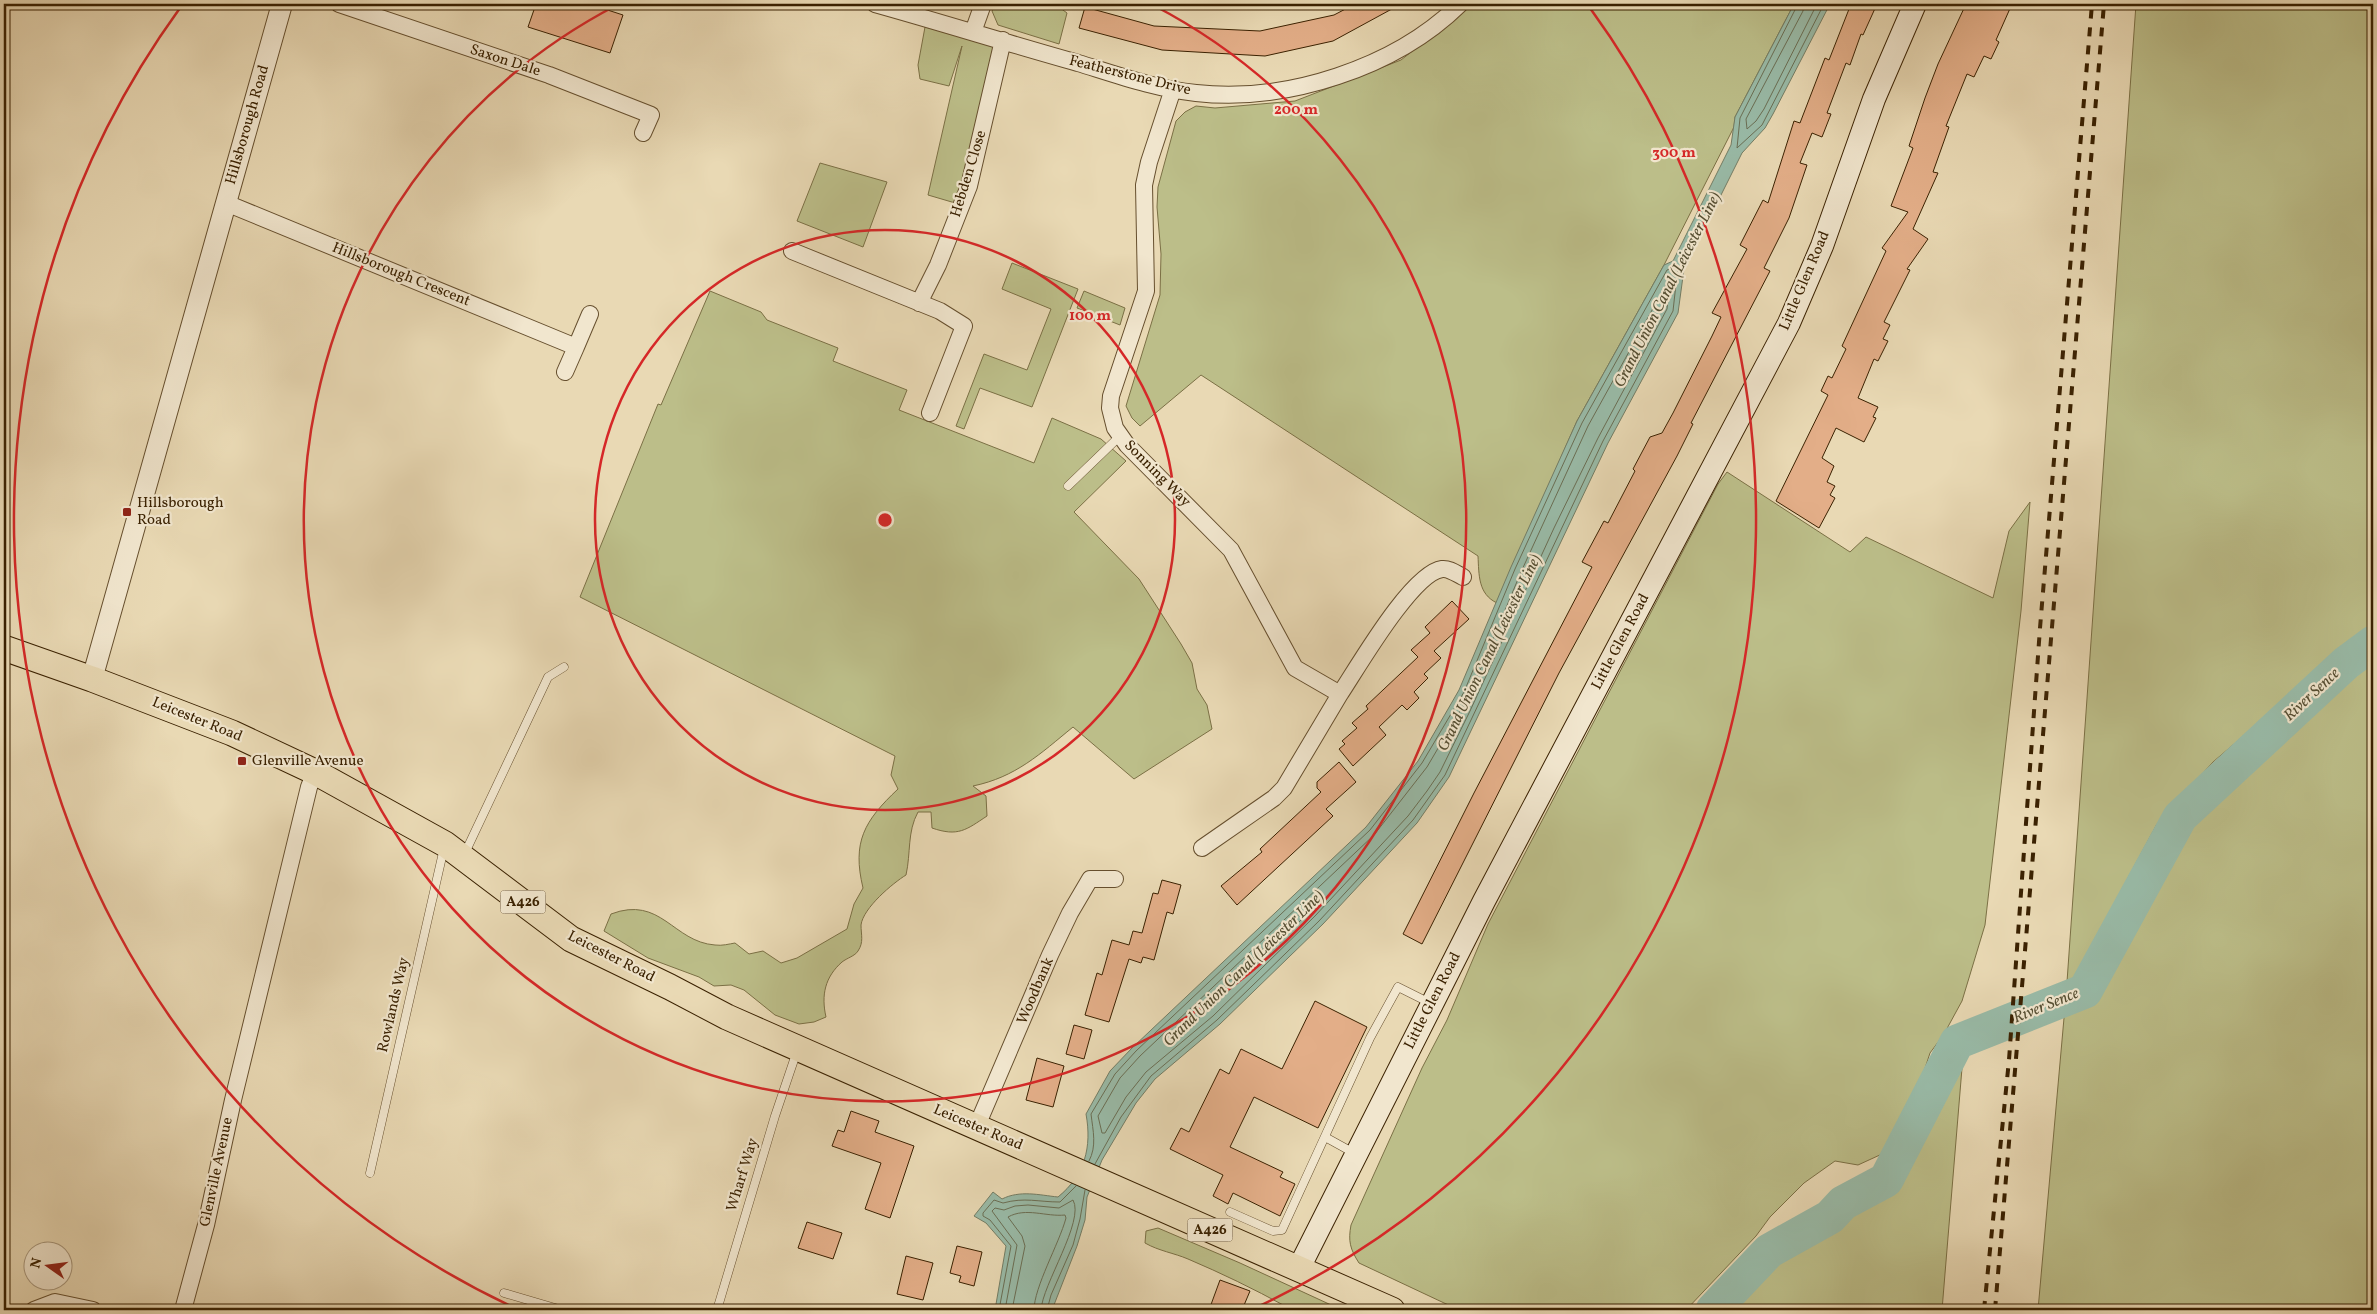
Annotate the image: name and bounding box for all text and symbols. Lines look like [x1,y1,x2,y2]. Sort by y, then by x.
street label: Saxon Dale [467,40,543,82]
street label: Featherstone Drive [1067,51,1193,101]
street label: Hillsborough Road [221,63,275,187]
text: 200 m [1274,100,1318,121]
street label: Hebden Close [946,128,992,220]
text: 300 m [1652,143,1696,164]
water label: Grand Union Canal (Leicester Line) [1609,188,1727,391]
street label: Little Glen Road [1775,228,1835,334]
street label: Hillsborough Crescent [329,238,473,312]
text: 100 m [1069,306,1112,327]
street label: Sonning Way [1119,436,1195,512]
place label: Hillsborough Road [137,493,224,531]
marker: Hillsborough Road [121,506,133,518]
centre of rings [876,511,894,529]
water label: Grand Union Canal (Leicester Line) [1433,551,1547,755]
street label: Little Glen Road [1587,590,1655,694]
water label: River Sence [2279,663,2345,727]
street label: Leicester Road [149,692,245,748]
place label: Glenville Avenue [252,751,364,772]
marker: Glenville Avenue [236,755,248,767]
water label: Grand Union Canal (Leicester Line) [1158,886,1330,1052]
road number: A426 [500,890,546,914]
street label: Leicester Road [564,926,658,988]
street label: Little Glen Road [1400,949,1466,1053]
street label: Woodbank [1012,954,1060,1028]
street label: Rowlands Way [373,955,415,1055]
water label: River Sence [2010,983,2082,1029]
street label: Leicester Road [930,1100,1026,1156]
street label: Glenville Avenue [195,1115,239,1229]
street label: Wharf Way [722,1136,764,1214]
road number: A426 [1188,1218,1232,1242]
north arrow [22,1242,72,1292]
text: N [26,1256,47,1270]

